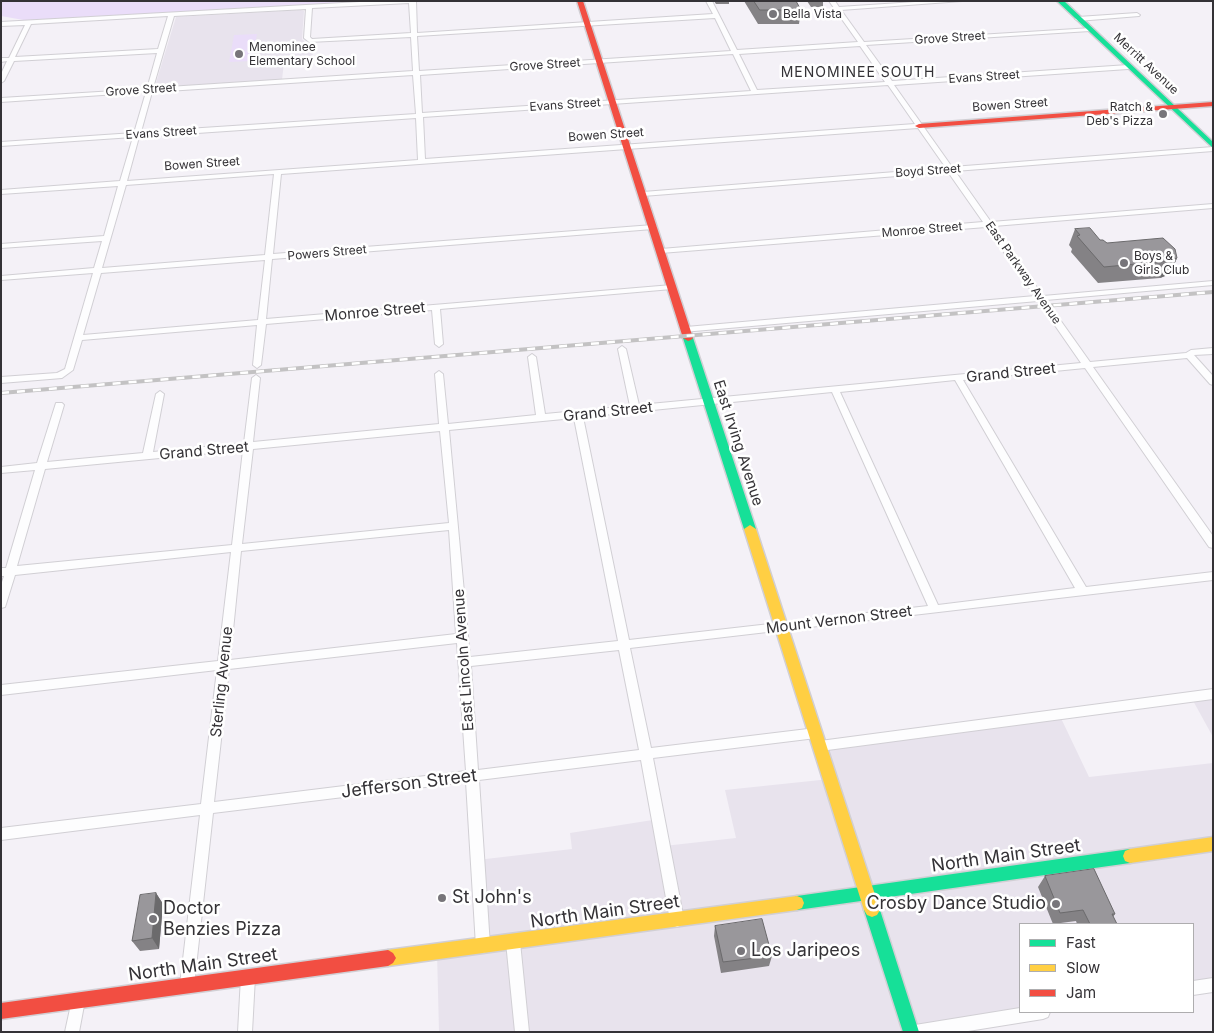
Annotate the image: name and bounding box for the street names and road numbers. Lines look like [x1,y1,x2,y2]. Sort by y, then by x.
street label: Grove Street [914,28,986,48]
street label: Merritt Avenue [1111,30,1181,98]
street label: Grove Street [509,55,581,75]
street label: Evans Street [948,67,1020,87]
street label: Grove Street [105,80,177,100]
street label: Evans Street [529,95,601,115]
street label: Bowen Street [972,95,1048,115]
street label: Evans Street [125,123,197,143]
street label: Bowen Street [568,125,644,145]
street label: Bowen Street [164,154,240,174]
street label: Boyd Street [895,162,961,180]
street label: Monroe Street [881,219,963,241]
street label: East Parkway Avenue [982,219,1064,327]
street label: Powers Street [287,242,367,264]
street label: Monroe Street [324,299,426,325]
street label: Grand Street [965,359,1057,387]
street label: East Irving Avenue [709,378,767,508]
street label: Grand Street [562,398,654,426]
street label: Grand Street [158,438,250,464]
street label: East Lincoln Avenue [450,588,478,732]
street label: Mount Vernon Street [765,602,913,638]
street label: Sterling Avenue [207,626,237,738]
street label: Jefferson Street [340,765,478,803]
street label: North Main Street [930,835,1082,877]
street label: North Main Street [529,891,681,933]
street label: North Main Street [127,944,279,986]

